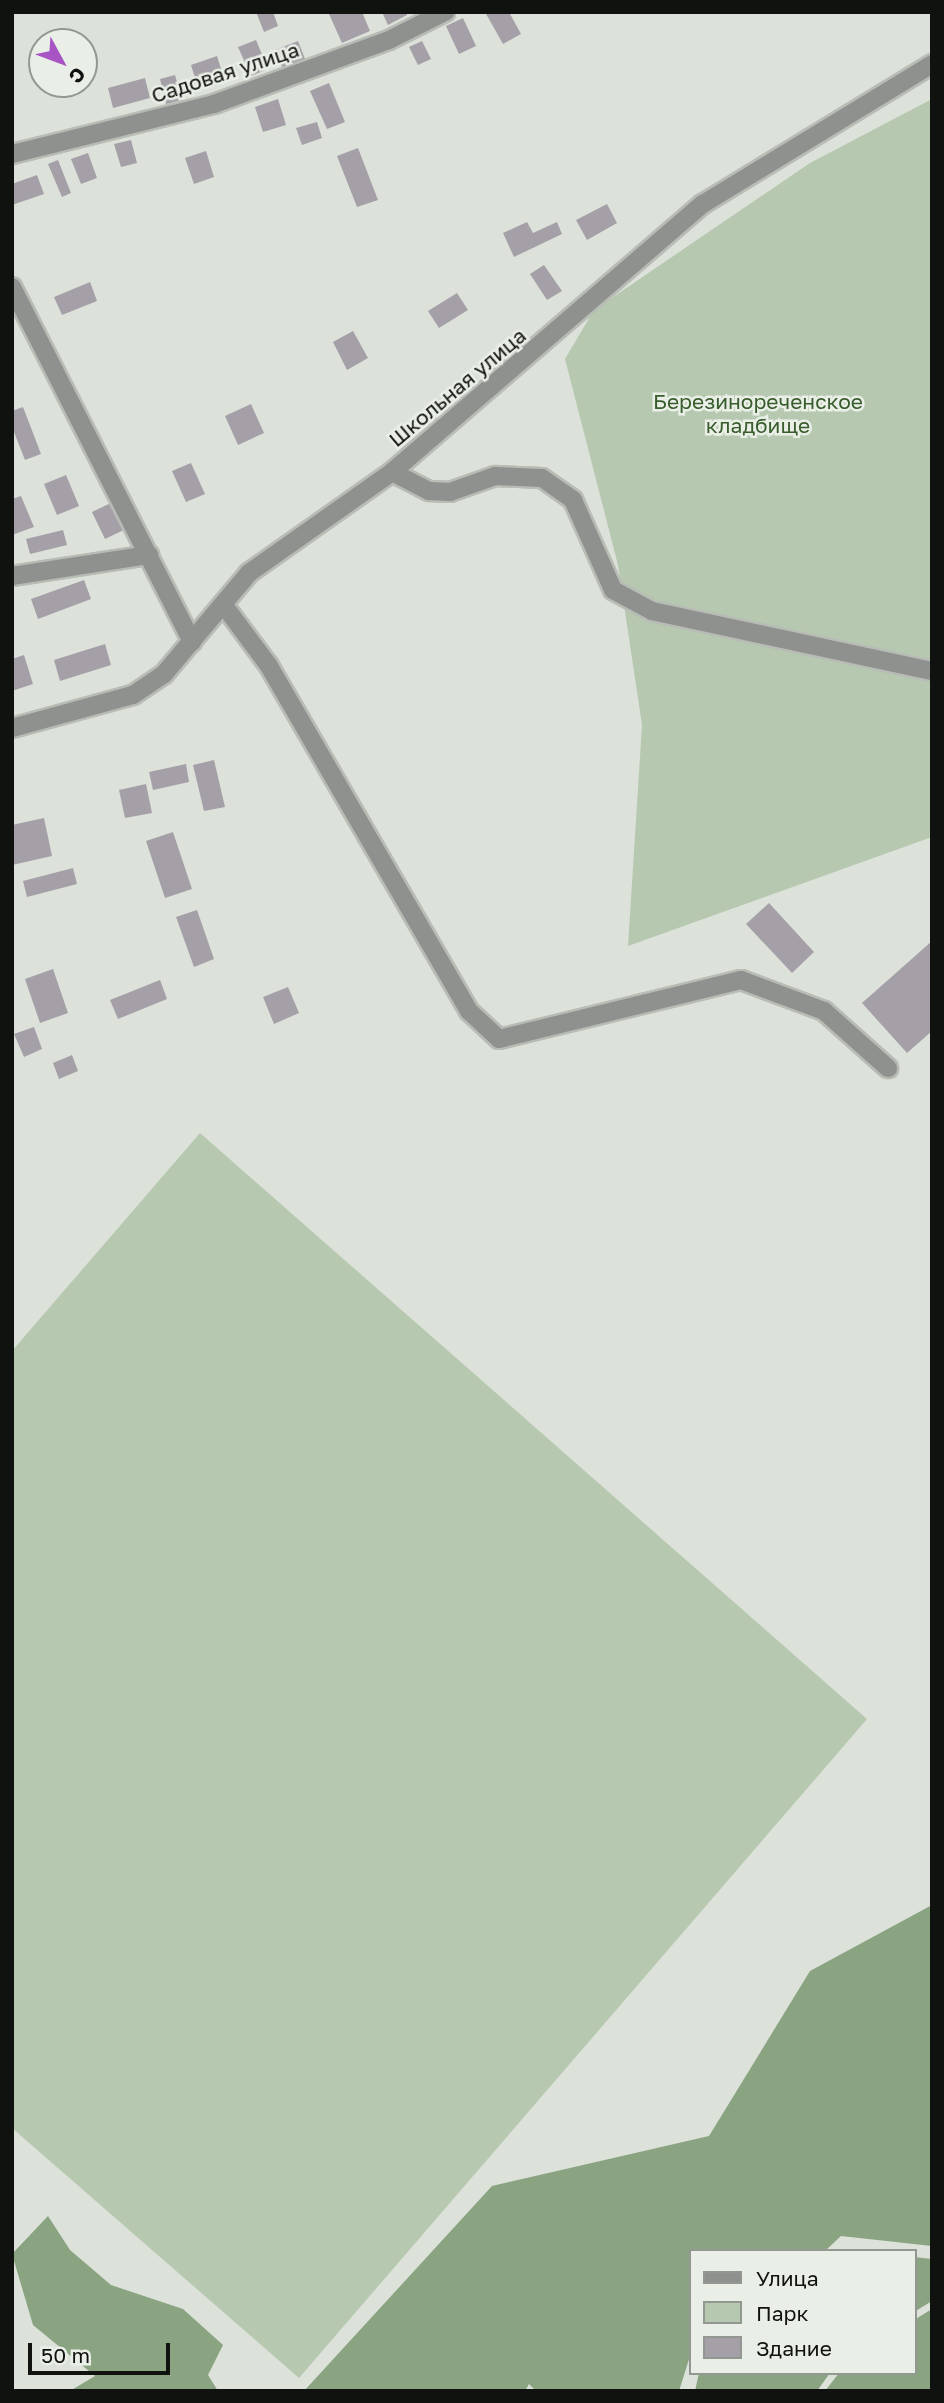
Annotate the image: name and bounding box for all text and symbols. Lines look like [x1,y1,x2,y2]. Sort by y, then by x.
north arrow [28,28,98,98]
street label: Садовая улица [148,36,302,108]
text: С [65,63,91,88]
street label: Школьная улица [383,322,531,452]
park label: Березинореченское кладбище [653,388,863,438]
legend [688,2249,916,2375]
text: Улица [756,2265,819,2291]
text: Парк [756,2300,809,2326]
scale bar [32,2330,173,2374]
text: Здание [756,2335,832,2361]
text: 50 m [41,2342,90,2368]

